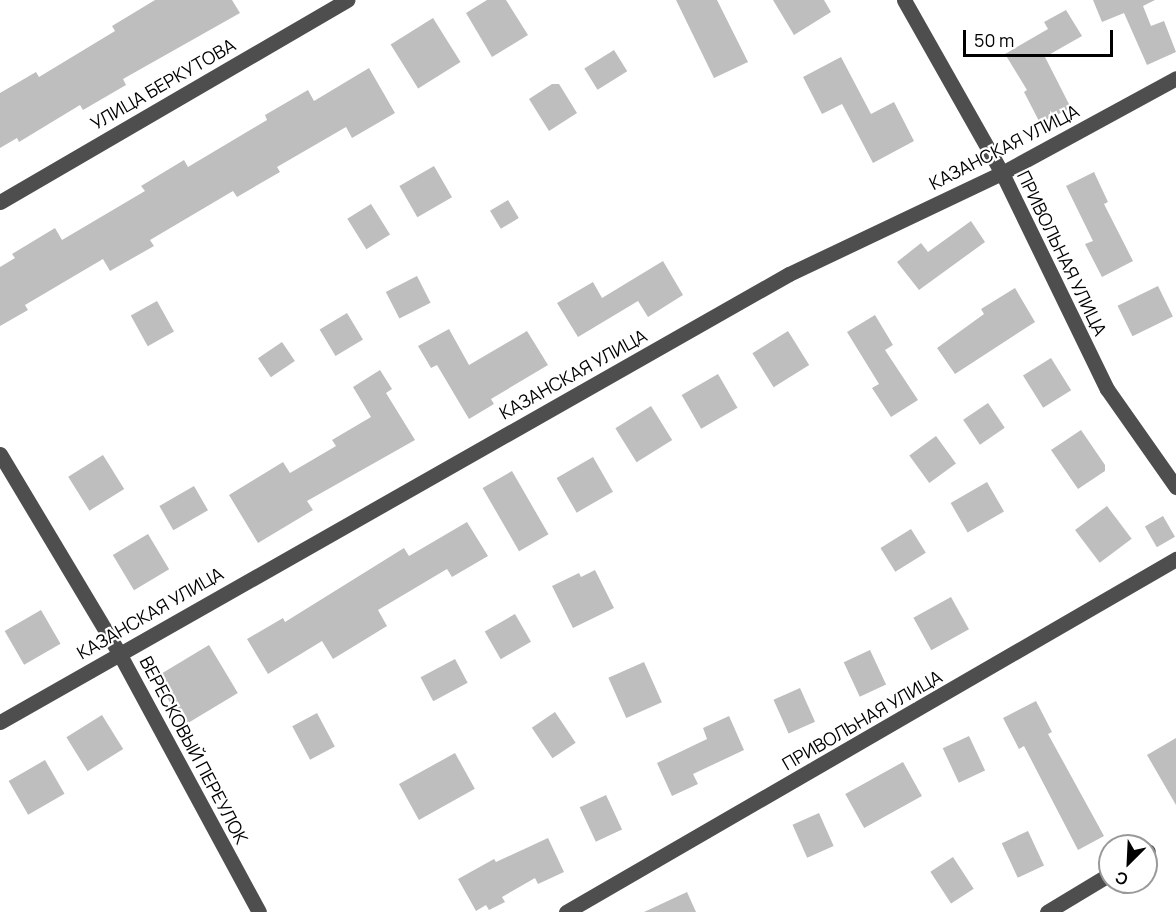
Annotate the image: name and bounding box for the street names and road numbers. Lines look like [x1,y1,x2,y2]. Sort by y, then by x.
street label: УЛИЦА БЕРКУТОВА [87,34,239,134]
street label: КАЗАНСКАЯ УЛИЦА [925,100,1083,194]
street label: ПРИВОЛЬНАЯ УЛИЦА [1013,167,1111,339]
street label: КАЗАНСКАЯ УЛИЦА [495,324,651,424]
street label: КАЗАНСКАЯ УЛИЦА [73,562,227,664]
street label: ВЕРЕСКОВЫЙ ПЕРЕУЛОК [135,653,253,847]
street label: ПРИВОЛЬНАЯ УЛИЦА [778,665,946,775]

